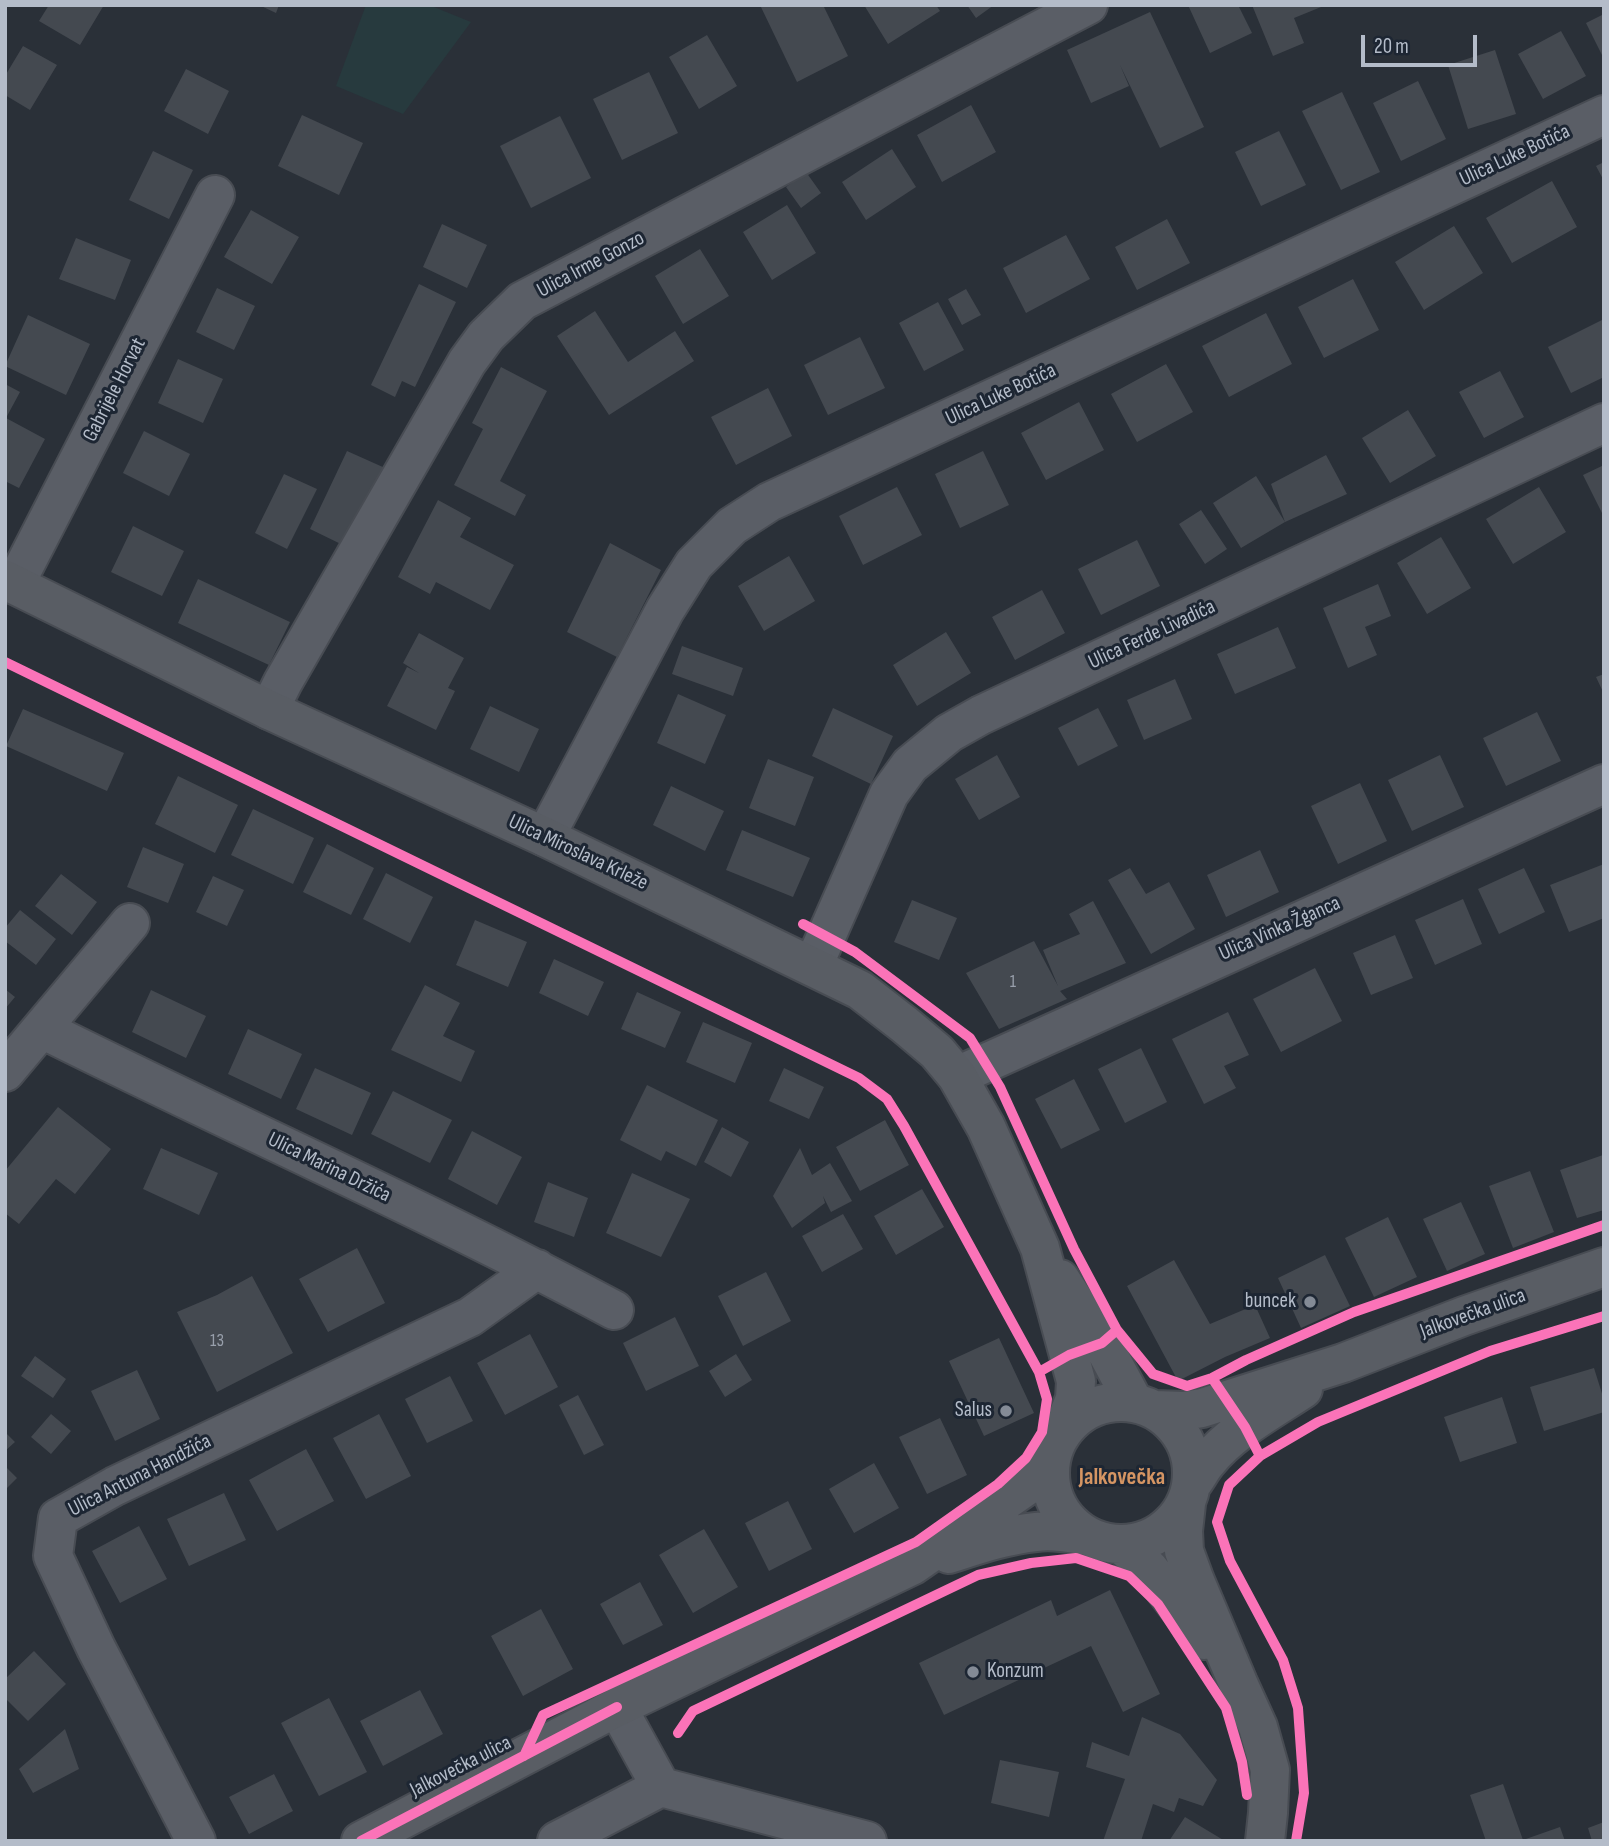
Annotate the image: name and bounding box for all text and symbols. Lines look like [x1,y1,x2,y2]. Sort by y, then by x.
scale bar [1364,21,1480,65]
text: 20 m [1374,34,1409,59]
street label: Ulica Luke Botića [1456,119,1574,193]
street label: Ulica Irme Gonzo [533,226,649,304]
street label: Gabrijele Horvat [78,334,152,446]
street label: Ulica Luke Botića [942,358,1060,432]
street label: Ulica Ferde Livadića [1085,595,1219,675]
street label: Ulica Miroslava Krleže [504,810,652,896]
street label: Ulica Vinka Žganca [1216,891,1344,967]
house number: 1 [1010,971,1016,993]
street label: Ulica Marina Držića [264,1127,394,1209]
street label: Jalkovečka ulica [1417,1283,1529,1345]
place label: buncek [1245,1289,1296,1315]
marker: buncek [1302,1294,1318,1310]
house number: 13 [210,1330,224,1352]
place label: Salus [955,1398,992,1424]
marker: Salus [998,1403,1014,1419]
street label: Ulica Antuna Handžića [65,1429,215,1523]
district label: Jalkovečka [1079,1464,1165,1492]
place label: Konzum [987,1659,1044,1685]
marker: Konzum [965,1664,981,1680]
street label: Jalkovečka ulica [406,1731,516,1803]

